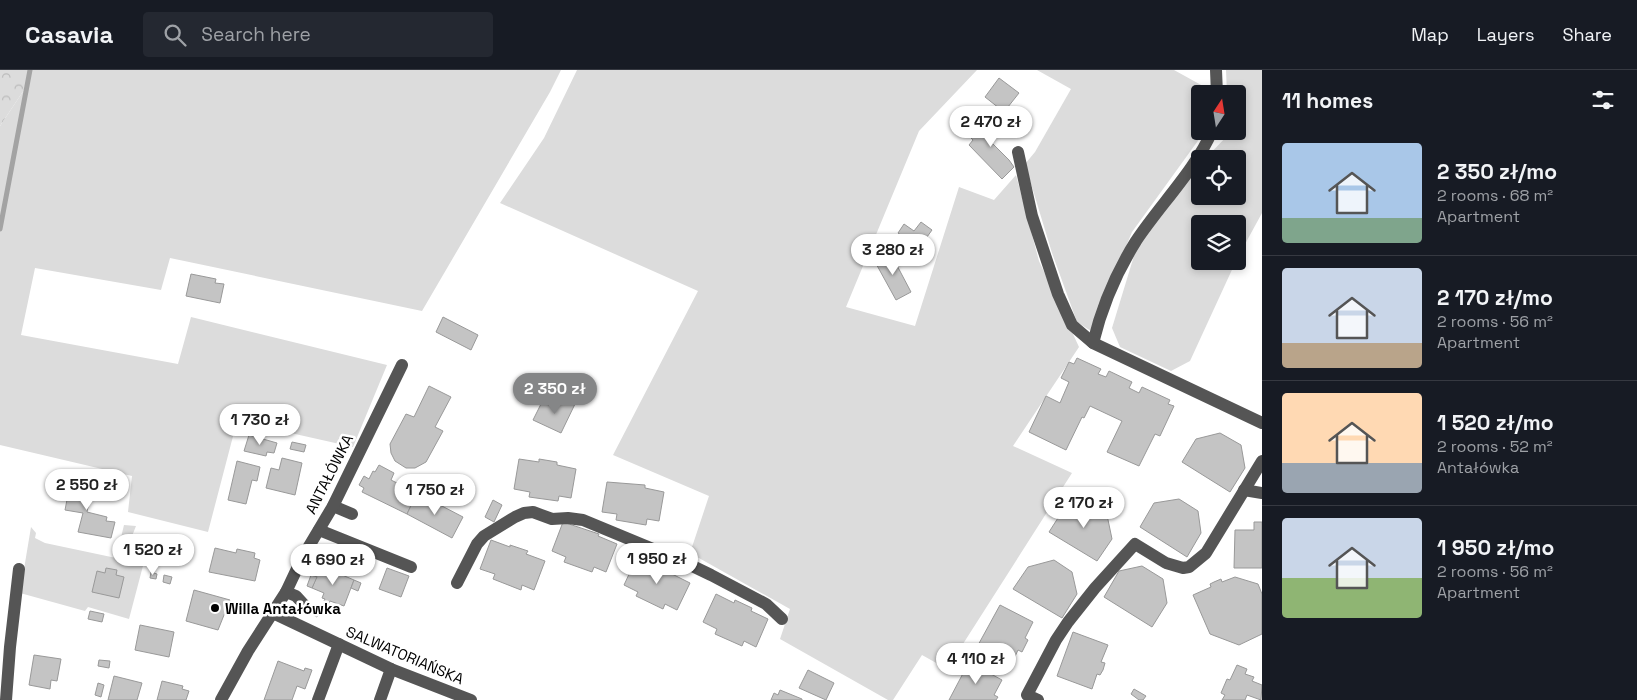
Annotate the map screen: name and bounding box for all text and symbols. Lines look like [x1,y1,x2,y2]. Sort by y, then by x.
search box [143,12,493,57]
text: Casavia [25,19,113,50]
icon: search [161,21,189,49]
text: Search here [201,22,311,47]
text: Map [1411,23,1449,46]
text: Layers [1477,23,1534,46]
text: Share [1562,23,1612,46]
north arrow [1191,85,1246,140]
map controls [1191,85,1246,270]
icon: filters [1589,86,1617,114]
text: 11 homes [1282,87,1373,114]
pin: 2 470 zł [939,106,1043,148]
text: 2 470 zł [960,111,1022,132]
button: locate [1191,150,1246,205]
text: 2 350 zł/mo [1437,158,1557,185]
icon: home [1322,163,1382,223]
text: 2 rooms · 68 m² [1437,185,1553,206]
text: Apartment [1437,206,1520,227]
button: layers [1191,215,1246,270]
pin: 3 280 zł [841,234,945,276]
text: 3 280 zł [862,239,924,260]
text: 2 170 zł/mo [1437,284,1553,311]
icon: home [1322,288,1382,348]
text: 2 rooms · 56 m² [1437,311,1553,332]
text: Apartment [1437,332,1520,353]
pin: 2 350 zł [503,372,607,415]
text: 2 350 zł [524,378,586,399]
pin: 1 730 zł [208,404,312,446]
text: 1 730 zł [230,409,290,430]
text: 1 520 zł/mo [1437,409,1554,436]
icon: home [1322,413,1382,473]
street label: ANTAŁÓWKA [301,430,357,517]
text: 2 rooms · 52 m² [1437,436,1553,457]
text: Antałówka [1437,457,1519,478]
pin: 2 550 zł [35,468,139,511]
text: 2 550 zł [56,474,118,495]
pin: 1 750 zł [383,474,487,516]
text: 1 750 zł [405,479,465,500]
pin: 2 170 zł [1032,486,1136,529]
text: 2 170 zł [1055,492,1113,513]
pin: 1 520 zł [101,534,205,576]
text: 1 950 zł/mo [1437,534,1554,561]
icon: home [1322,538,1382,598]
text: 1 520 zł [123,539,183,560]
pin: 1 950 zł [605,542,709,585]
pin: 4 690 zł [281,544,385,586]
text: 1 950 zł [627,548,687,569]
text: 4 690 zł [301,549,365,570]
text: 2 rooms · 56 m² [1437,561,1553,582]
text: Apartment [1437,582,1520,603]
place label: Willa Antałówka [225,599,341,618]
marker: Willa Antałówka [209,602,221,614]
street label: SALWATORIAŃSKA [343,622,467,689]
pin: 4 110 zł [924,642,1028,685]
text: 4 110 zł [947,648,1005,669]

